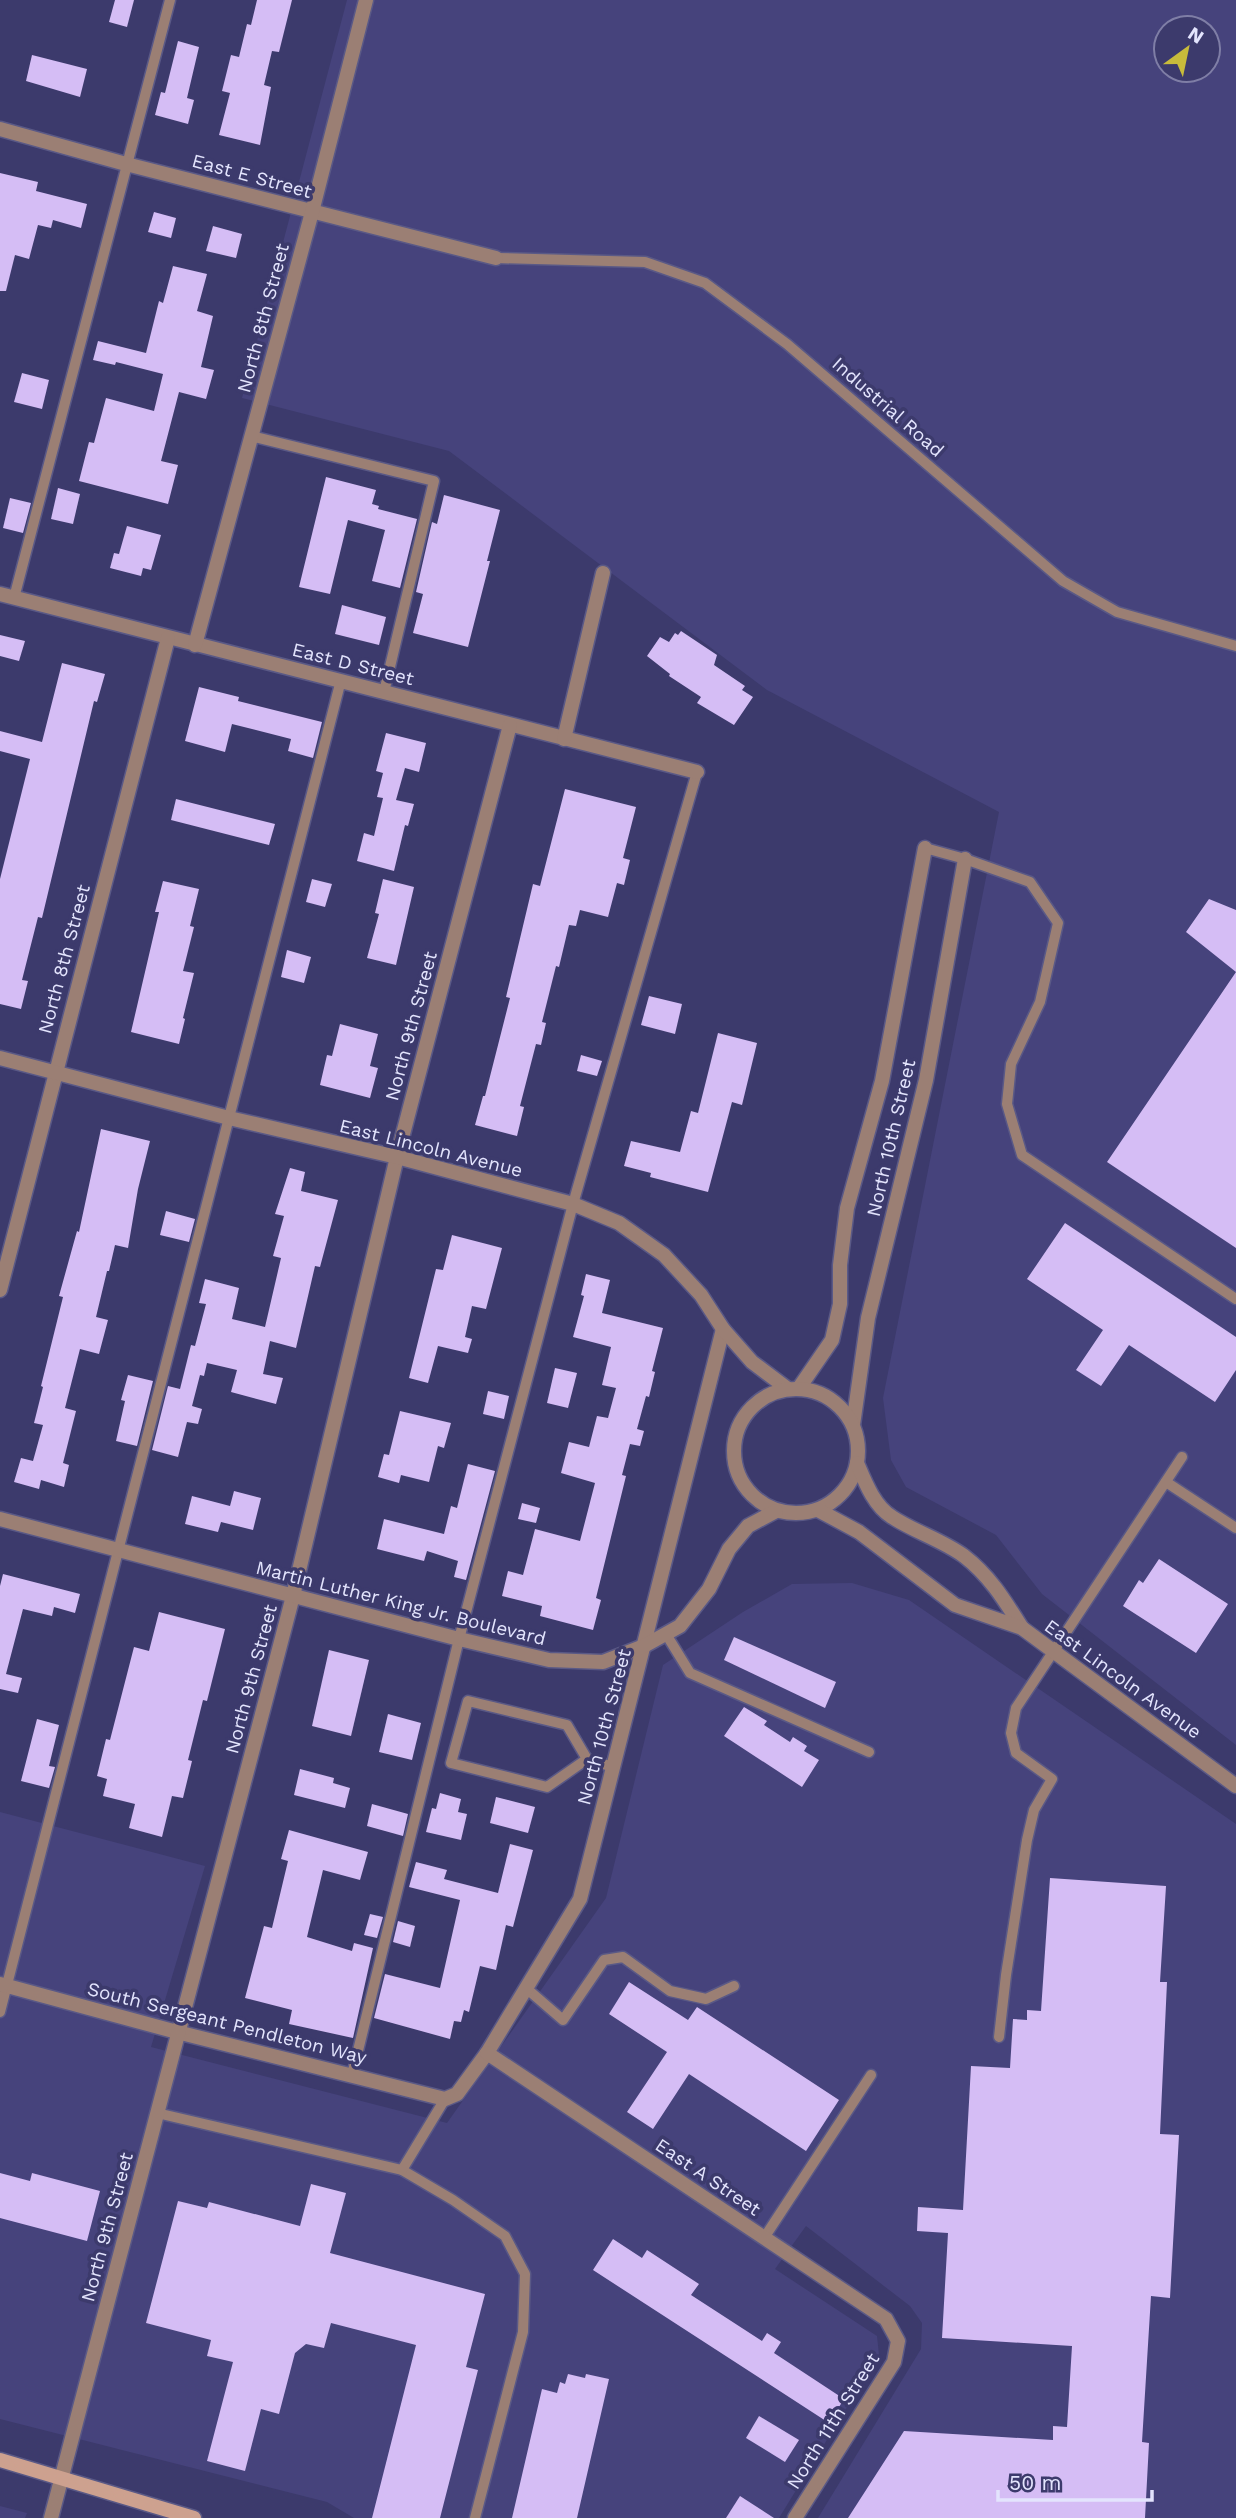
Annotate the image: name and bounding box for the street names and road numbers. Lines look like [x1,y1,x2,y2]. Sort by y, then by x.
street label: East E Street [190,149,314,203]
street label: North 8th Street [232,241,294,395]
street label: Industrial Road [827,352,949,462]
street label: East D Street [290,638,416,690]
street label: North 8th Street [33,882,95,1036]
street label: North 9th Street [380,949,442,1103]
street label: North 10th Street [862,1057,920,1219]
street label: East Lincoln Avenue [337,1114,525,1182]
street label: Martin Luther King Jr. Boulevard [253,1556,549,1650]
street label: North 9th Street [220,1602,282,1756]
street label: East Lincoln Avenue [1040,1614,1206,1744]
street label: North 10th Street [572,1646,636,1808]
street label: South Sergeant Pendleton Way [85,1977,369,2069]
street label: East A Street [651,2133,765,2221]
street label: North 9th Street [76,2150,138,2304]
street label: North 11th Street [782,2349,884,2493]

